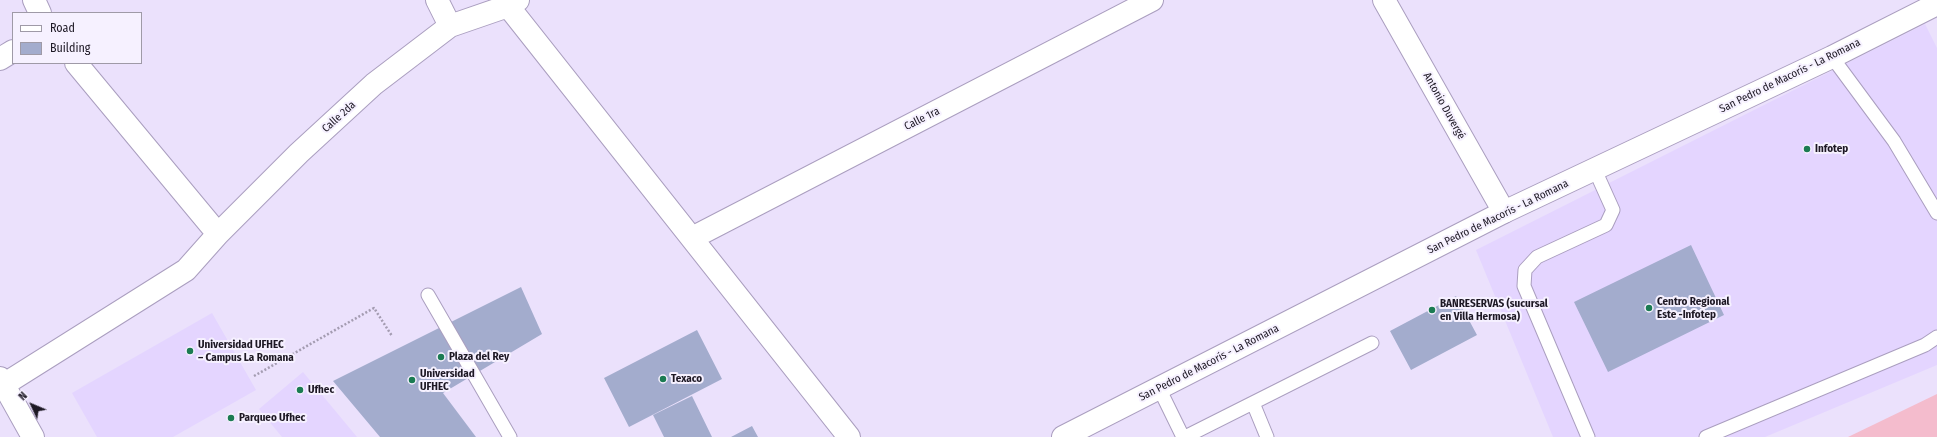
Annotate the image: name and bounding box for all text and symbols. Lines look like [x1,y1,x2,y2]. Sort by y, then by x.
legend [12,12,142,64]
text: Road [50,21,75,35]
street label: San Pedro de Macorís - La Romana [1717,36,1863,116]
text: Building [50,41,90,55]
street label: Antonio Duvergé [1420,70,1468,142]
street label: Calle 2da [320,99,358,135]
street label: Calle 1ra [902,105,942,133]
place label: Infotep [1815,142,1848,156]
marker: Infotep [1802,144,1812,154]
street label: San Pedro de Macorís - La Romana [1425,177,1571,257]
place label: Centro Regional Este -Infotep [1657,295,1730,321]
place label: BANRESERVAS (sucursal en Villa Hermosa) [1440,297,1548,323]
marker: Centro Regional Este -Infotep [1644,303,1654,313]
marker: BANRESERVAS (sucursal en Villa Hermosa) [1427,305,1437,315]
street label: San Pedro de Macorís - La Romana [1137,322,1281,404]
place label: Universidad UFHEC – Campus La Romana [198,338,294,364]
marker: Universidad UFHEC – Campus La Romana [185,346,195,356]
place label: Plaza del Rey [449,350,509,364]
marker: Plaza del Rey [436,352,446,362]
place label: Universidad UFHEC [420,367,475,393]
place label: Texaco [671,372,702,386]
marker: Texaco [658,374,668,384]
marker: Universidad UFHEC [407,375,417,385]
place label: Ufhec [308,383,334,397]
north arrow [12,385,52,425]
marker: Ufhec [295,385,305,395]
text: N [16,389,30,403]
place label: Parqueo Ufhec [239,411,305,425]
marker: Parqueo Ufhec [226,413,236,423]

